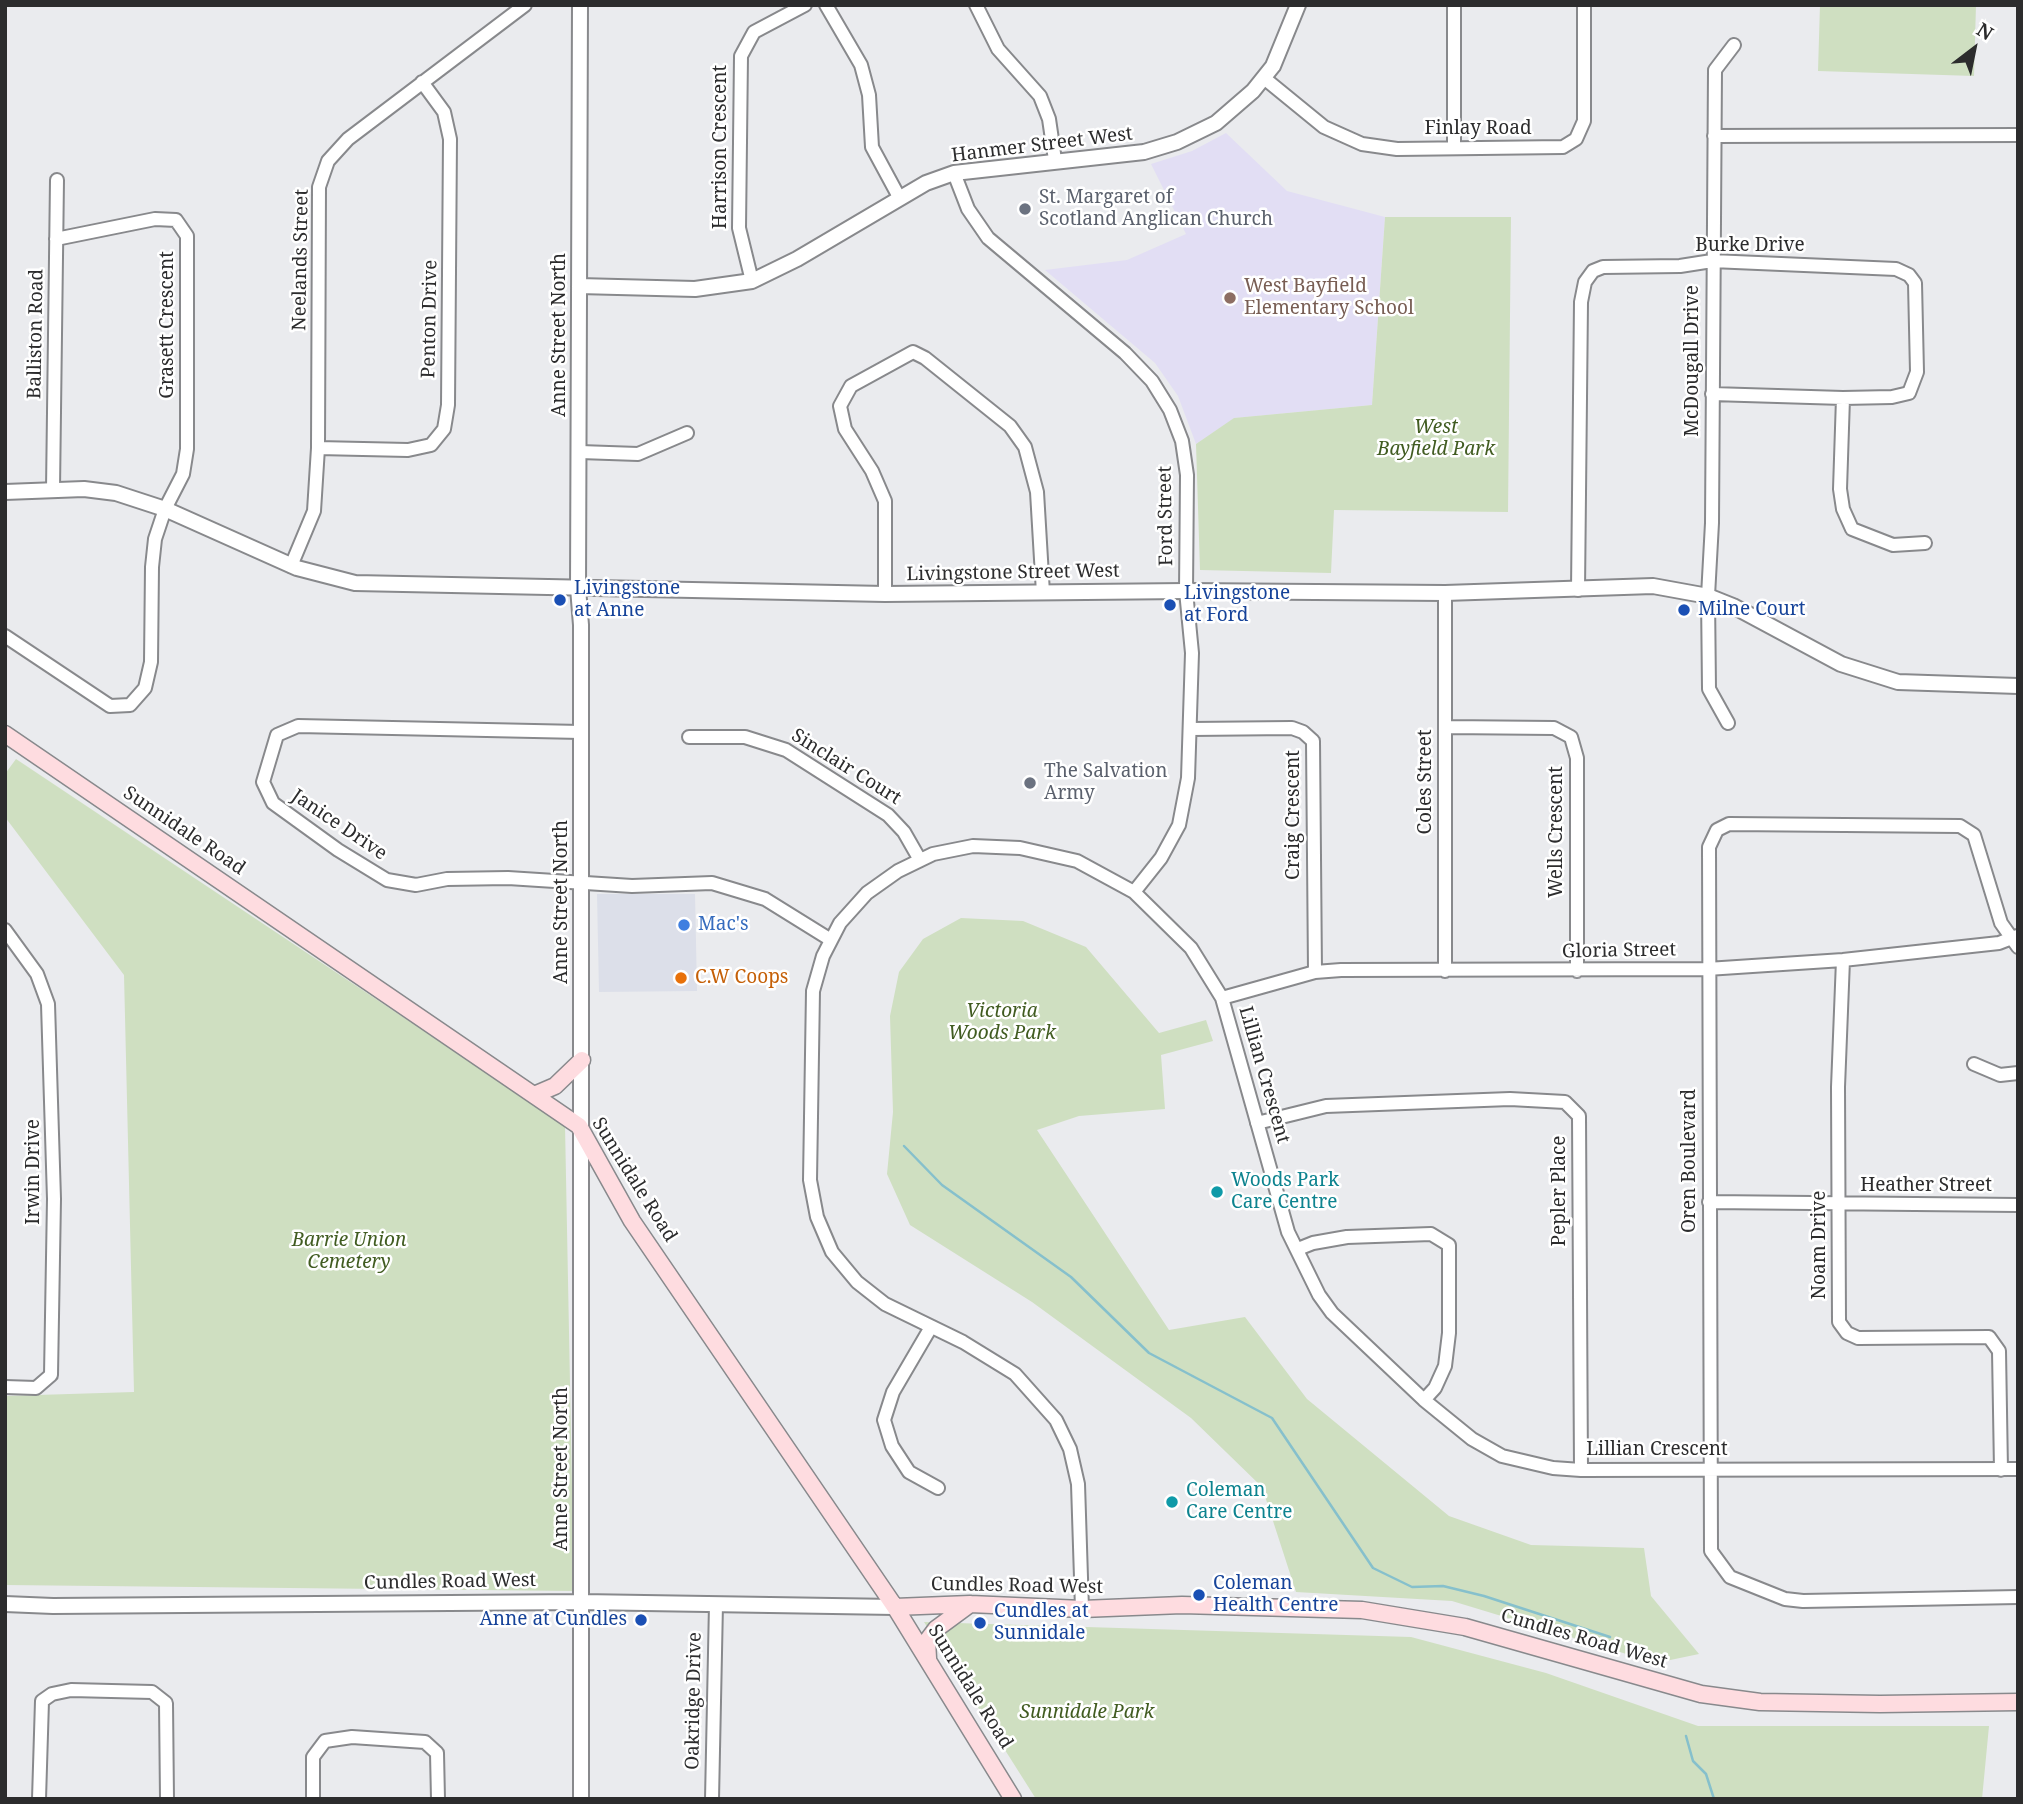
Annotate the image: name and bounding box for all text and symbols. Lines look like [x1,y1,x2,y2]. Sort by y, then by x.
north arrow [1939,14,2009,84]
text: N [1972,16,1998,46]
street label: Harrison Crescent [710,65,732,229]
street label: Finlay Road [1424,118,1532,140]
street label: Hanmer Street West [950,123,1134,167]
place label: St. Margaret of Scotland Anglican Church [1039,187,1273,231]
street label: Neelands Street [288,189,314,331]
marker: St. Margaret of Scotland Anglican Church [1017,201,1033,217]
street label: Burke Drive [1695,235,1805,257]
street label: Grasett Crescent [157,251,179,399]
street label: Anne Street North [549,253,571,417]
street label: Penton Drive [418,259,442,379]
street label: Balliston Road [23,269,49,399]
place label: West Bayfield Elementary School [1244,276,1414,320]
street label: McDougall Drive [1682,285,1704,437]
marker: West Bayfield Elementary School [1222,290,1238,306]
park label: West Bayfield Park [1377,417,1495,461]
street label: Ford Street [1154,466,1178,566]
street label: Livingstone Street West [906,560,1120,586]
place label: Livingstone at Anne [574,578,680,622]
place label: Livingstone at Ford [1184,583,1290,627]
marker: Livingstone at Anne [552,592,568,608]
marker: Livingstone at Ford [1162,597,1178,613]
place label: Milne Court [1698,599,1805,621]
marker: Milne Court [1676,602,1692,618]
street label: Sinclair Court [787,724,905,810]
street label: Coles Street [1415,729,1437,835]
street label: Craig Crescent [1283,750,1305,880]
place label: The Salvation Army [1044,761,1167,805]
street label: Wells Crescent [1546,766,1568,898]
marker: The Salvation Army [1022,775,1038,791]
street label: Sunnidale Road [119,782,249,880]
street label: Janice Drive [287,785,391,865]
street label: Anne Street North [551,820,573,984]
place label: Mac's [698,914,749,936]
marker: Mac's [676,917,692,933]
street label: Gloria Street [1562,939,1676,963]
place label: C.W Coops [695,967,788,989]
marker: C.W Coops [673,970,689,986]
park label: Victoria Woods Park [948,1001,1056,1045]
street label: Lillian Crescent [1234,1004,1294,1146]
street label: Oren Boulevard [1679,1089,1701,1233]
street label: Sunnidale Road [587,1114,681,1246]
street label: Irwin Drive [23,1119,45,1225]
street label: Pepler Place [1549,1136,1571,1246]
place label: Woods Park Care Centre [1231,1170,1339,1214]
street label: Heather Street [1860,1175,1992,1197]
marker: Woods Park Care Centre [1209,1184,1225,1200]
street label: Noam Drive [1809,1190,1831,1300]
park label: Barrie Union Cemetery [292,1230,406,1274]
street label: Anne Street North [551,1387,573,1551]
street label: Lillian Crescent [1586,1439,1728,1461]
place label: Coleman Care Centre [1186,1480,1292,1524]
marker: Coleman Care Centre [1164,1494,1180,1510]
street label: Cundles Road West [364,1569,536,1595]
street label: Cundles Road West [931,1573,1103,1599]
place label: Coleman Health Centre [1213,1573,1338,1617]
marker: Coleman Health Centre [1191,1587,1207,1603]
place label: Cundles at Sunnidale [994,1601,1089,1645]
street label: Cundles Road West [1498,1604,1670,1674]
place label: Anne at Cundles [479,1609,627,1631]
marker: Anne at Cundles [633,1612,649,1628]
marker: Cundles at Sunnidale [972,1615,988,1631]
street label: Sunnidale Road [923,1621,1017,1753]
street label: Oakridge Drive [681,1632,707,1770]
park label: Sunnidale Park [1020,1702,1154,1724]

